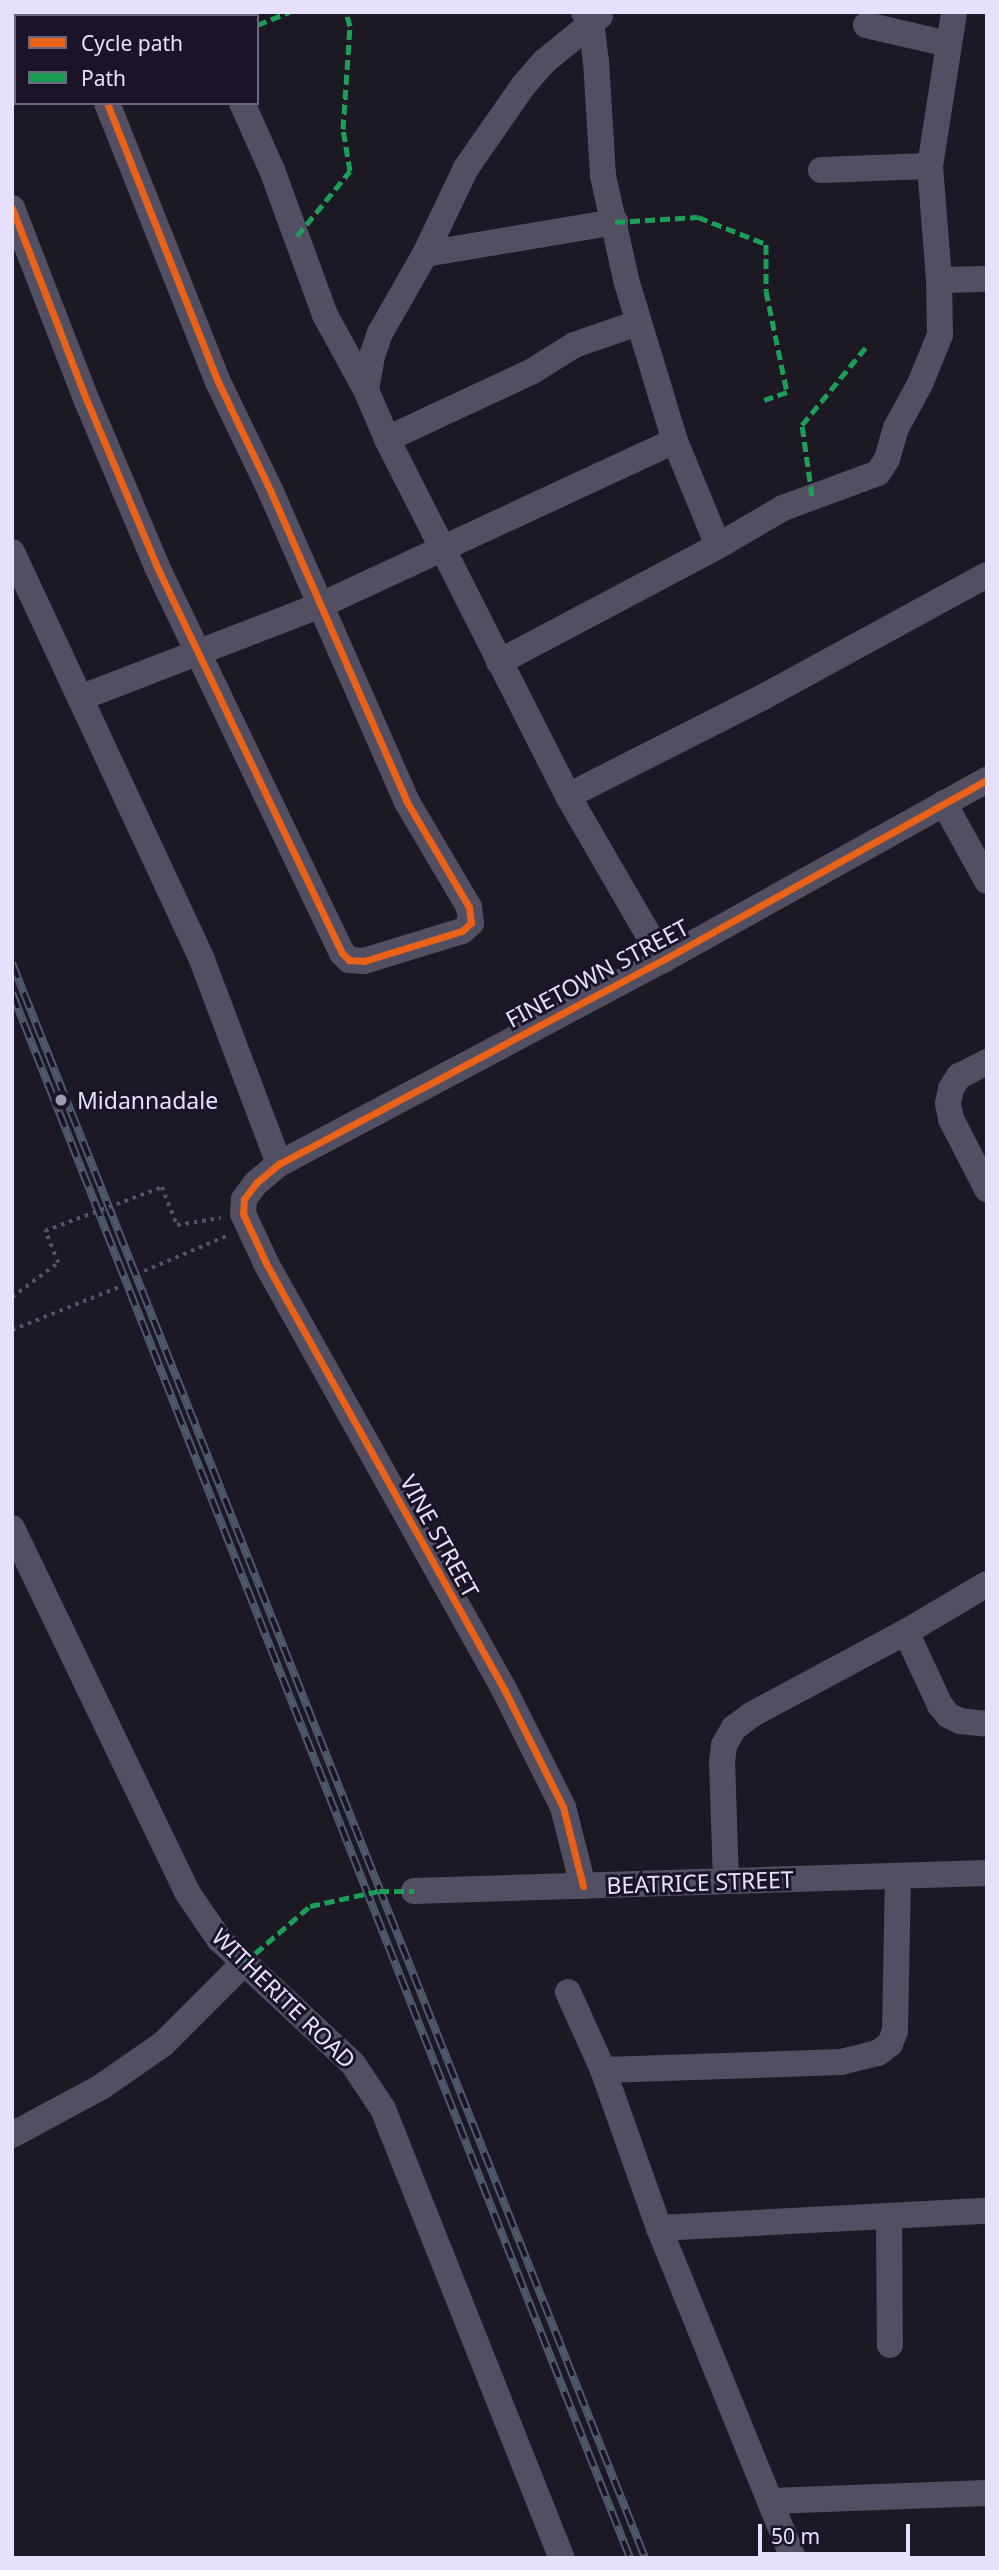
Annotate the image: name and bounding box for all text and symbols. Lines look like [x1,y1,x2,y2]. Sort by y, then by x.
legend [14,14,259,105]
text: Cycle path [81,29,183,57]
text: Path [81,64,126,92]
street label: FINETOWN STREET [501,913,693,1033]
place label: Midannadale [77,1086,218,1114]
marker: Midannadale [51,1090,71,1110]
street label: VINE STREET [395,1470,485,1602]
street label: BEATRICE STREET [606,1865,794,1899]
street label: WITHERITE ROAD [207,1923,361,2073]
scale bar [761,2510,913,2554]
text: 50 m [771,2522,820,2550]

